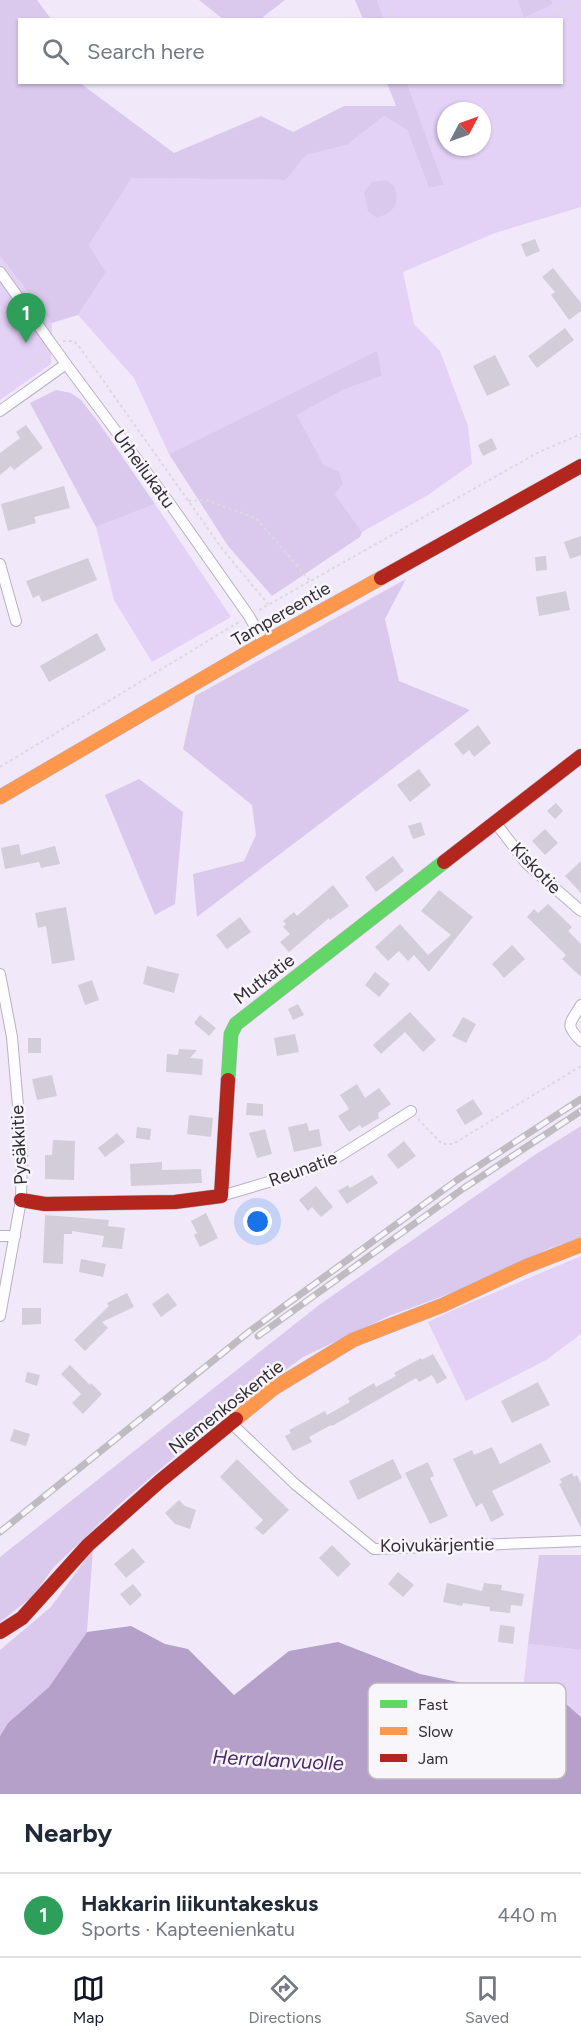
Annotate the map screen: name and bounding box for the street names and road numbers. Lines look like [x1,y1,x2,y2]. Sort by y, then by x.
street label: Urheilukatu [108,426,180,512]
street label: Tampereentie [228,577,334,651]
street label: Kiskotie [506,838,566,899]
street label: Mutkatie [229,949,299,1009]
street label: Pysäkkitie [6,1104,32,1185]
street label: Reunatie [266,1146,340,1192]
street label: Niemenkoskentie [164,1355,288,1459]
street label: Koivukärjentie [380,1533,495,1557]

